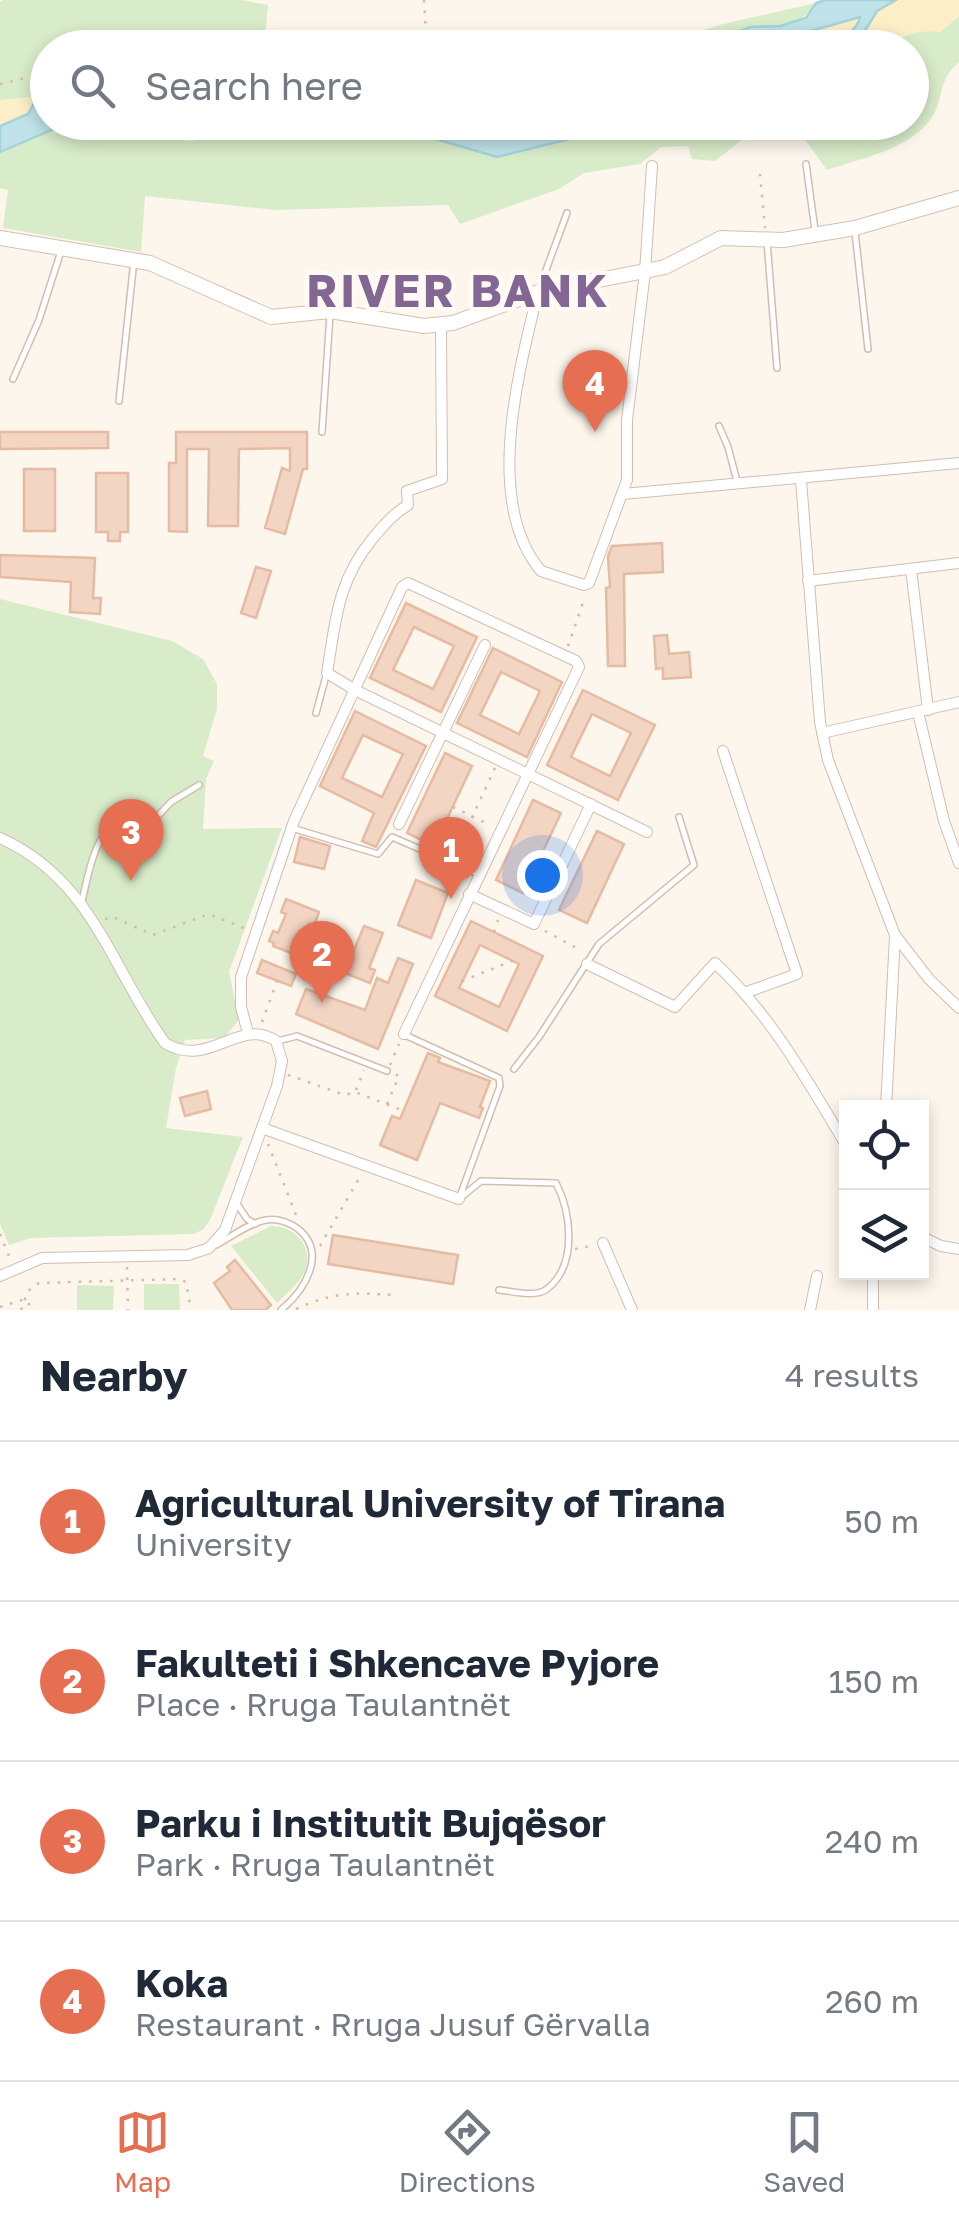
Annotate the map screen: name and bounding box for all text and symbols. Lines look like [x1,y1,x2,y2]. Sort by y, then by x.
search box [30,30,929,140]
icon: search [65,58,120,113]
text: Search here [145,63,363,108]
district label: RIVER BANK [306,263,610,317]
pin: 4 [562,350,628,432]
pin: 3 [98,798,164,881]
pin: 1 [418,816,484,899]
your location [517,850,568,901]
pin: 2 [290,920,354,1003]
map controls [839,1100,929,1280]
button: locate [839,1100,929,1190]
button: layers [839,1190,929,1280]
text: Nearby [40,1350,188,1400]
text: 4 results [785,1356,919,1394]
text: Agricultural University of Tirana [135,1480,725,1525]
text: 1 [64,1502,81,1540]
text: 50 m [844,1502,919,1540]
text: University [135,1525,292,1563]
text: Fakulteti i Shkencave Pyjore [135,1640,659,1685]
text: 2 [63,1662,82,1700]
text: 150 m [829,1662,919,1700]
text: Place · Rruga Taulantnët [135,1685,511,1723]
text: Parku i Institutit Bujqësor [135,1800,606,1845]
text: 3 [63,1822,82,1860]
text: 240 m [825,1822,919,1860]
text: Park · Rruga Taulantnët [135,1845,495,1883]
text: Koka [135,1960,228,2005]
text: 4 [62,1982,83,2020]
text: 260 m [825,1982,919,2020]
text: Restaurant · Rruga Jusuf Gërvalla [135,2005,651,2043]
tab: Map [114,2105,171,2198]
tab: Directions [399,2105,536,2198]
tab: Saved [763,2105,845,2198]

